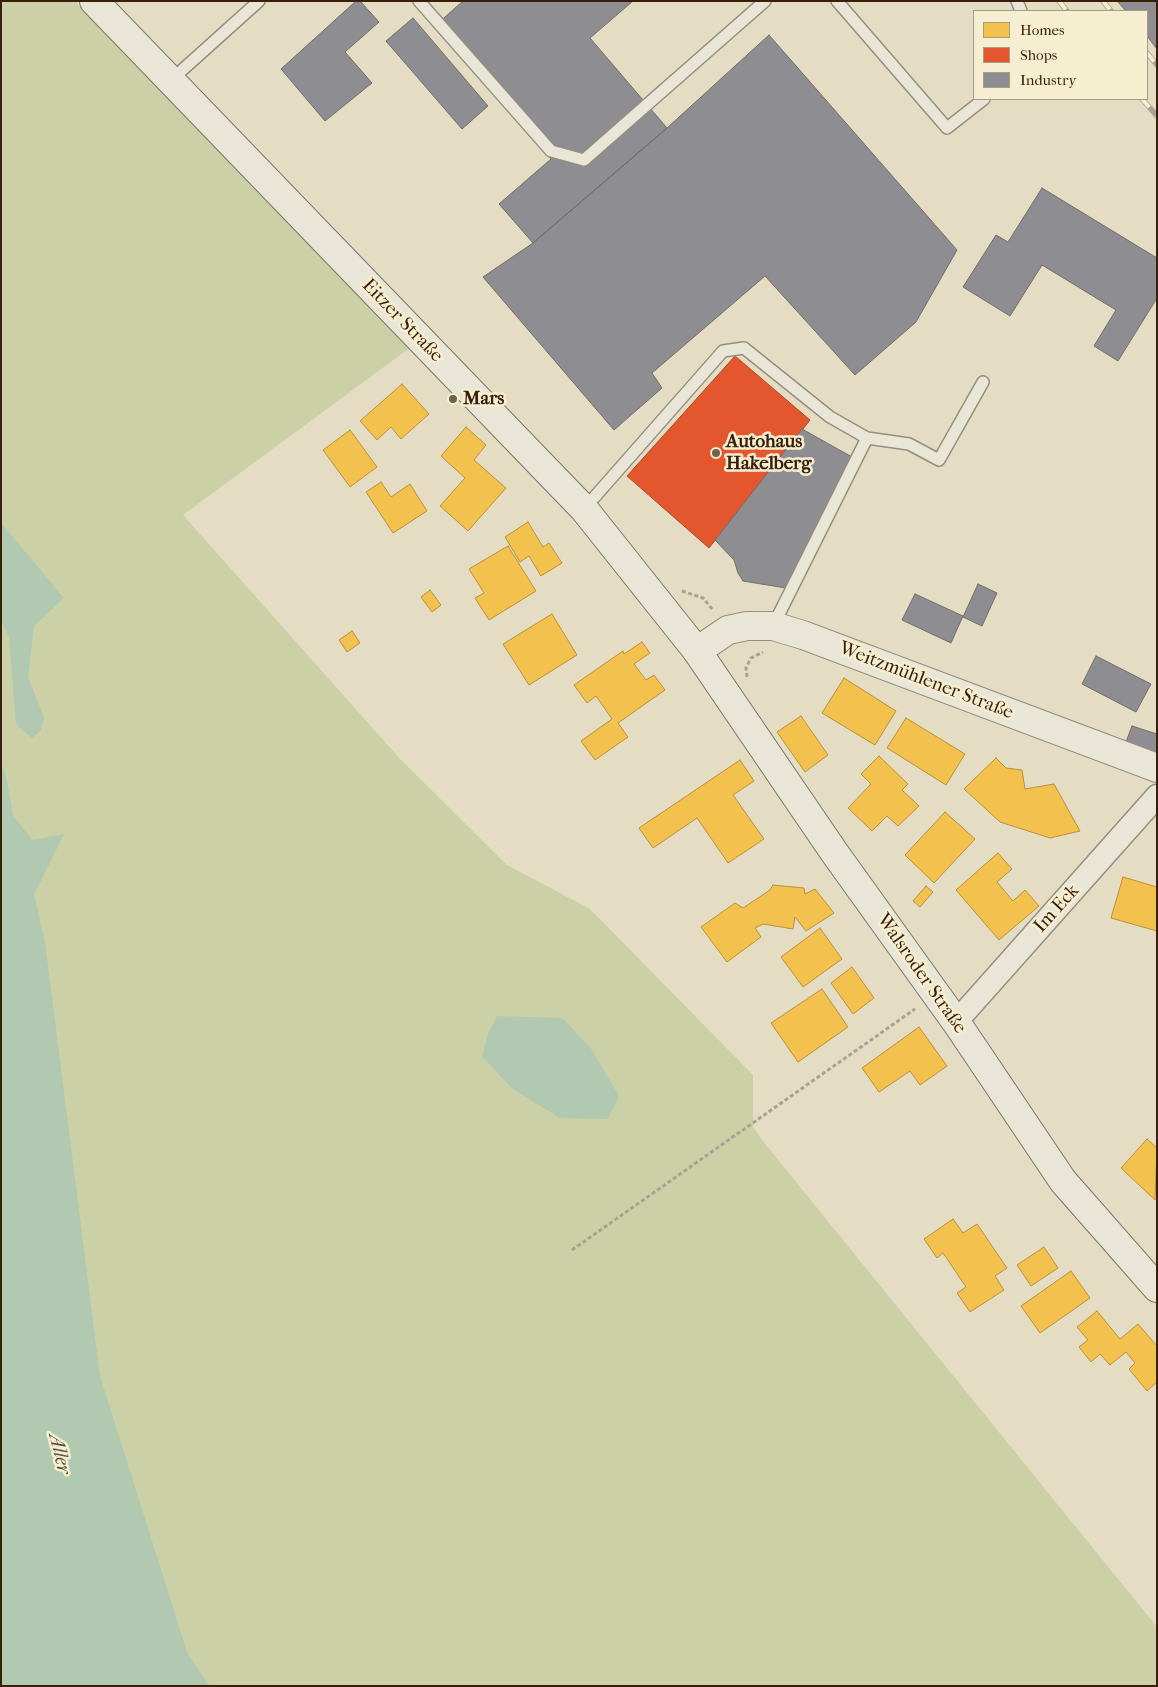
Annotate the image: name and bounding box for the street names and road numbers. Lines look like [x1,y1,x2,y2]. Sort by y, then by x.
street label: Eitzer Straße [357,275,447,367]
street label: Weitzmühlener Straße [836,637,1016,725]
street label: Im Eck [1029,880,1085,938]
street label: Walsroder Straße [871,910,971,1038]

